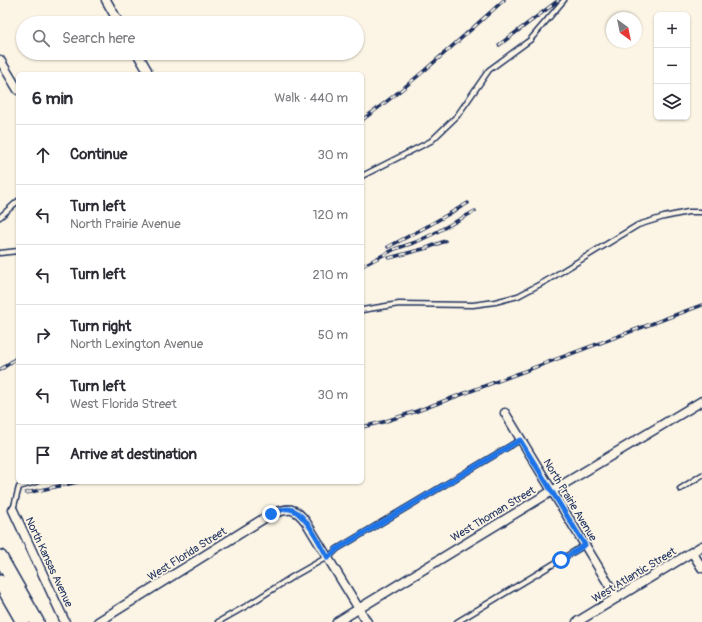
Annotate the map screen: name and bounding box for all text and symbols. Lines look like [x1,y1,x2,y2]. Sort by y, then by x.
north arrow [606,12,642,48]
map controls [654,12,690,120]
button: + [654,12,690,48]
search box [16,16,364,60]
icon: search [30,27,52,49]
text: Search here [62,29,135,48]
button: − [654,48,690,84]
button: layers [654,84,690,120]
text: 6 min [32,88,73,109]
text: Walk · 440 m [274,90,348,106]
icon: ahead [32,144,54,166]
text: Continue [70,145,128,164]
text: 30 m [318,147,348,163]
text: Turn left [70,197,126,216]
icon: left [32,204,54,226]
text: 120 m [312,207,348,223]
text: North Prairie Avenue [70,216,181,232]
icon: left [32,264,54,286]
text: Turn left [70,265,126,284]
text: 210 m [312,267,348,283]
text: Turn right [70,317,131,336]
icon: right [32,324,54,346]
text: 50 m [318,327,348,343]
text: North Lexington Avenue [70,336,203,352]
text: Turn left [70,377,126,396]
icon: left [32,384,54,406]
text: 30 m [318,387,348,403]
text: West Florida Street [70,396,177,412]
icon: arrive [32,444,54,466]
text: Arrive at destination [70,445,197,464]
street label: North Prairie Avenue [540,457,600,544]
street label: West Thoman Street [448,483,538,544]
route end [262,505,280,523]
street label: North Kansas Avenue [22,515,76,610]
street label: West Florida Street [145,524,229,583]
street label: West Atlantic Street [590,544,679,605]
route start [552,551,570,569]

